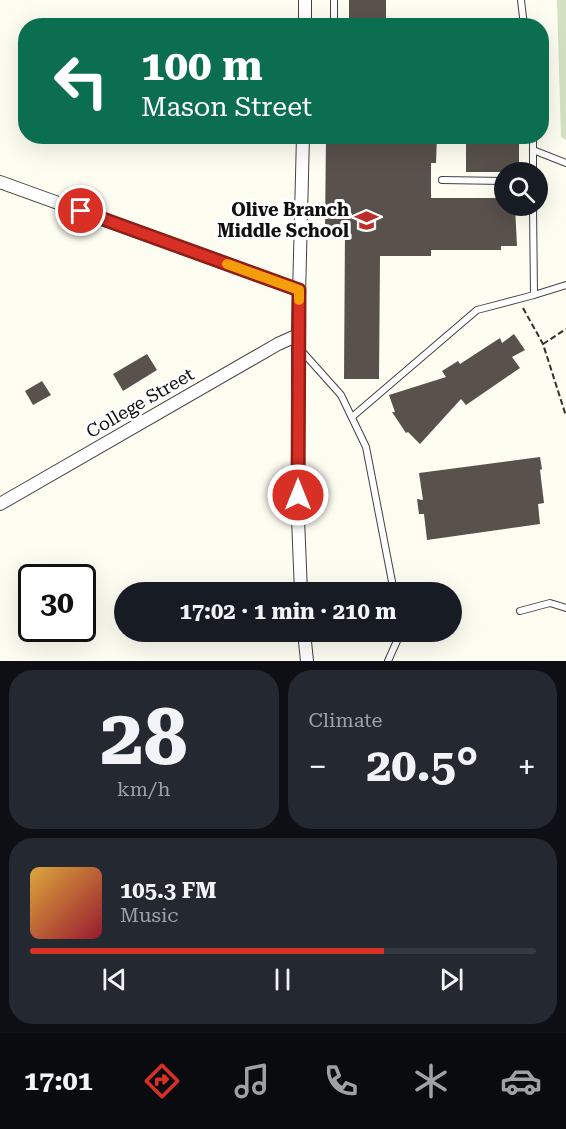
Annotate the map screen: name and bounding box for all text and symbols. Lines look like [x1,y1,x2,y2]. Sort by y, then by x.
text: 100 m [141,41,263,90]
icon: left [42,42,120,120]
text: Mason Street [141,91,312,123]
map controls [494,162,548,216]
button: search [494,162,548,216]
pin [55,185,106,236]
icon: arrive [64,194,97,227]
place label: Olive Branch Middle School [217,199,349,241]
school or university icon: Olive Branch Middle School [354,207,380,233]
street label: College Street [82,363,198,442]
position arrow [266,463,330,527]
speed limit sign: 30 [18,564,96,642]
text: 17:02 · 1 min · 210 m [179,599,397,624]
text: 28 [100,692,187,783]
text: Climate [309,708,383,732]
text: 20.5° [366,739,478,792]
text: − [309,747,327,786]
text: + [518,747,536,786]
text: km/h [117,777,171,801]
text: 105.3 FM [120,878,217,903]
text: Music [120,903,179,927]
icon: previous [98,963,131,996]
icon: pause [266,963,299,996]
icon: next [435,963,468,996]
icon: directions [141,1060,183,1102]
icon: music [231,1060,273,1102]
icon: phone [320,1060,362,1102]
icon: climate [410,1060,452,1102]
icon: car [500,1060,542,1102]
text: 17:01 [24,1065,93,1097]

